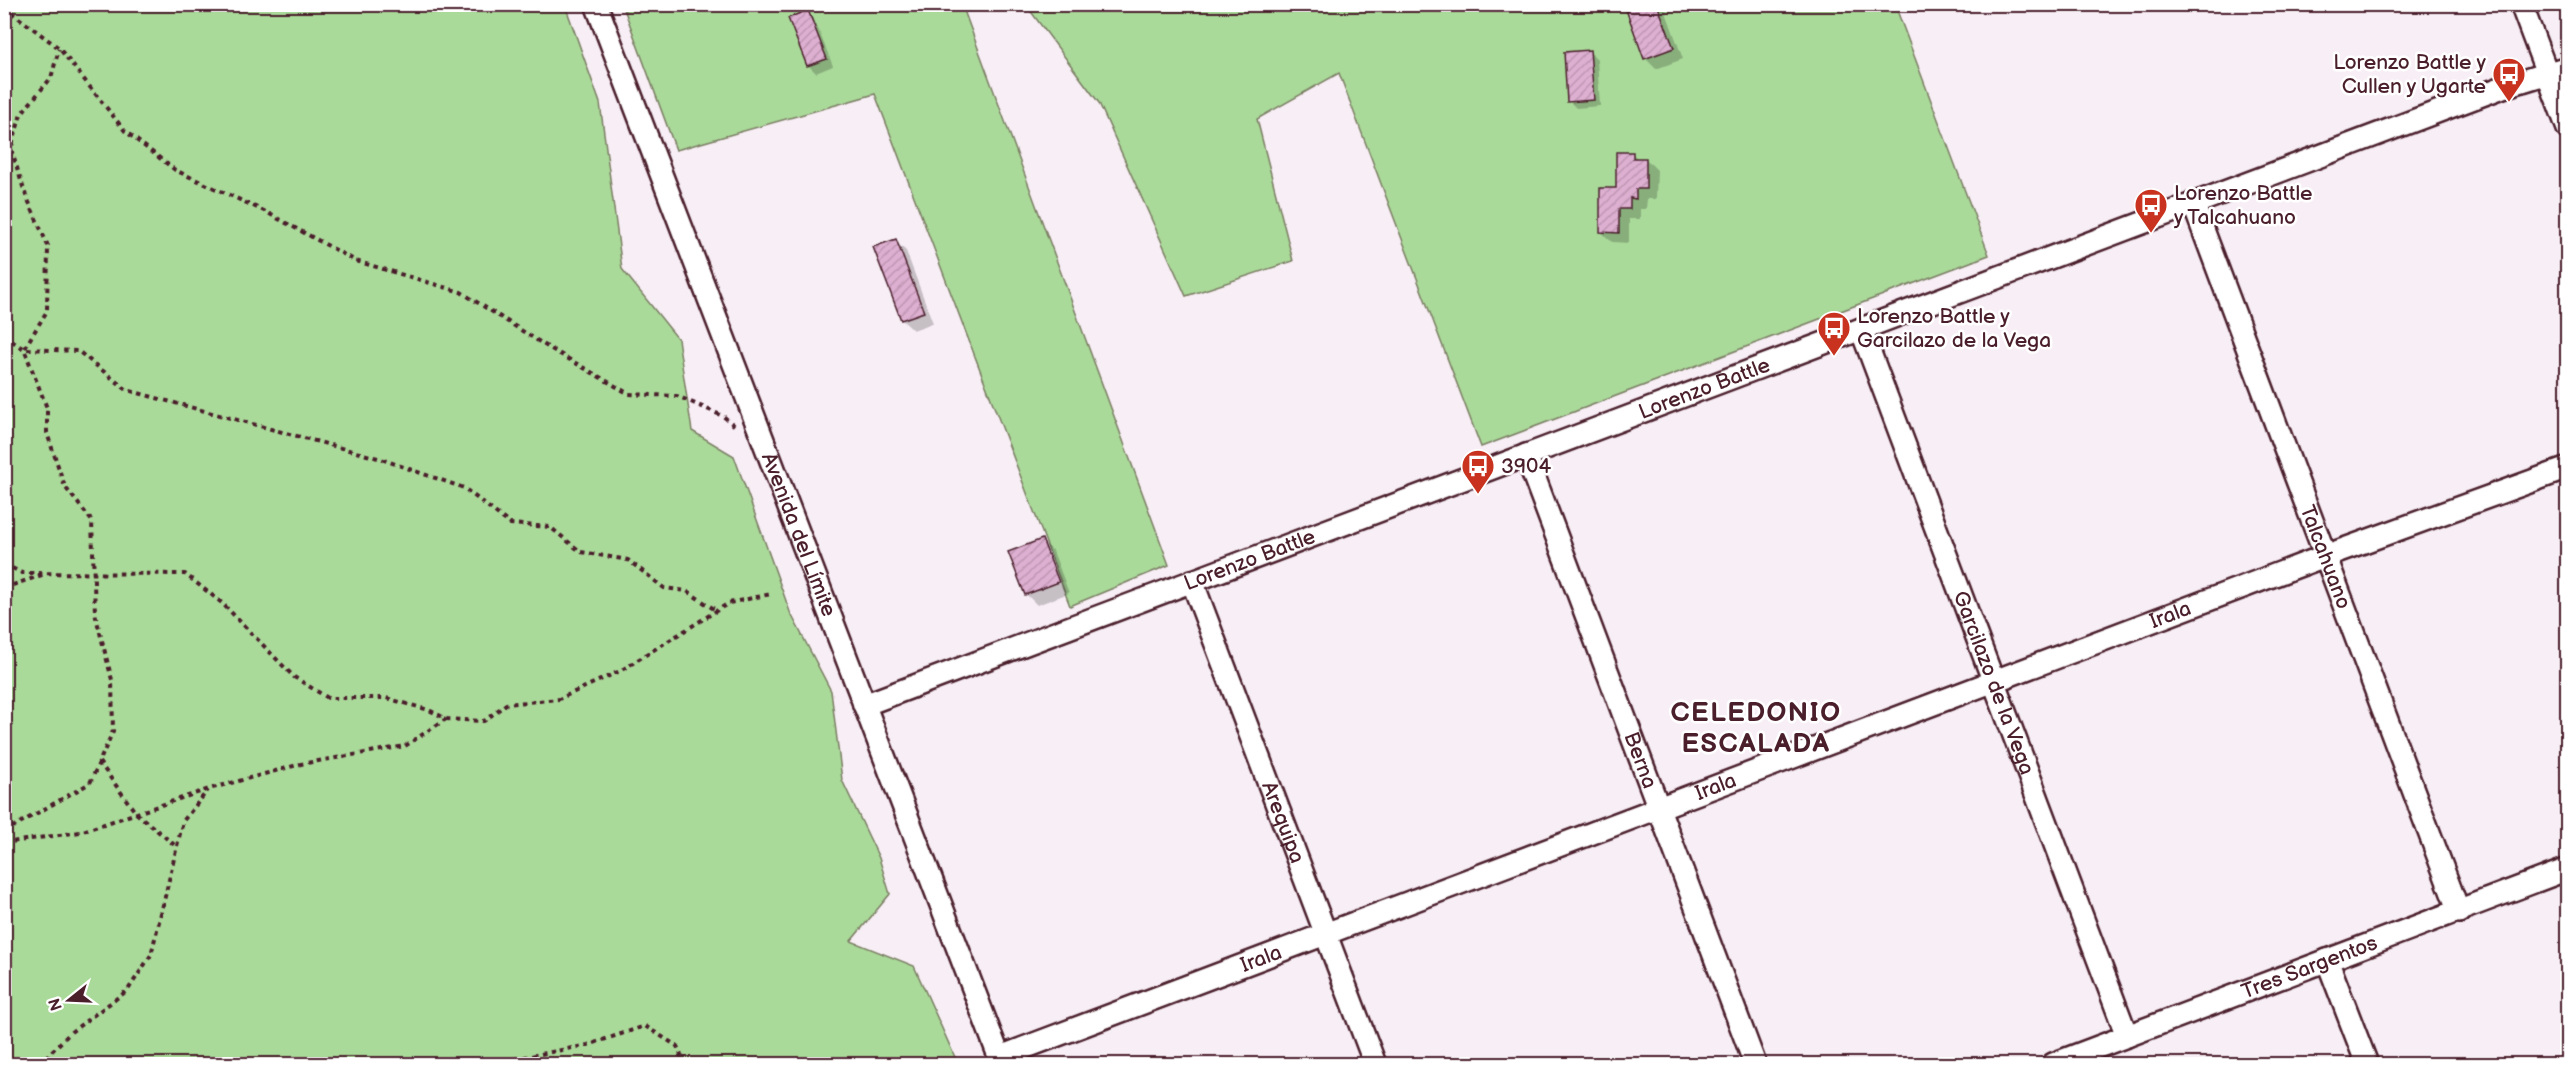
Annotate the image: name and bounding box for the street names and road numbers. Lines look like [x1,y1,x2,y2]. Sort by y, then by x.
street label: Lorenzo Battle [1635,353,1774,425]
street label: Avenida del Límite [756,449,841,620]
street label: Talcahuano [2294,502,2356,612]
street label: Lorenzo Battle [1180,524,1319,596]
street label: Garcilazo de la Vega [1948,588,2040,778]
street label: Irala [2146,596,2194,634]
street label: Berna [1618,729,1662,792]
street label: Irala [1692,768,1740,806]
street label: Arequipa [1256,778,1310,867]
street label: Tres Sargentos [2238,930,2381,1005]
street label: Irala [1237,940,1285,978]

